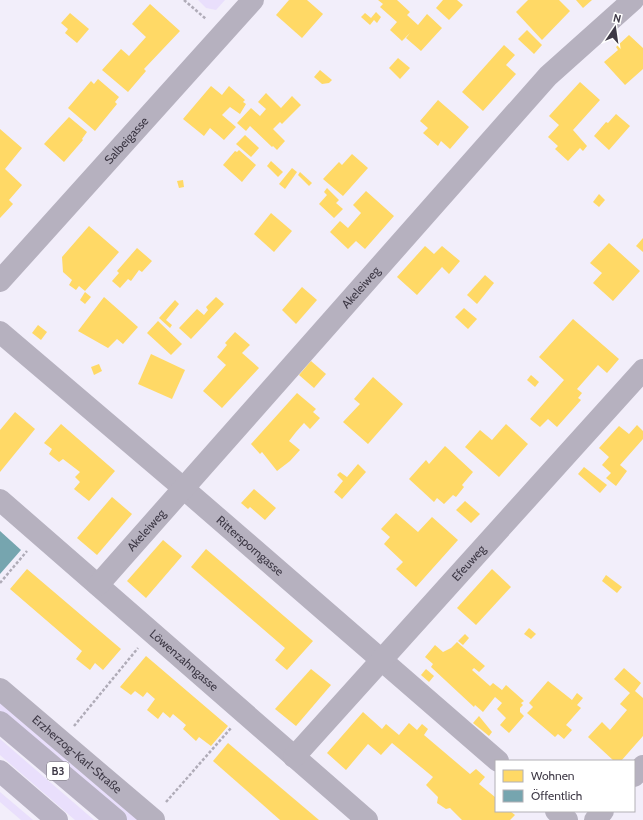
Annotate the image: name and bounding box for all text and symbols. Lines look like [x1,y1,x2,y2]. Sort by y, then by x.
north arrow [595,8,635,48]
text: N [612,11,623,26]
street label: Salbeigasse [101,113,151,167]
street label: Akeleiweg [338,262,384,311]
street label: Akeleiweg [123,505,169,554]
street label: Rittersporngasse [214,512,287,579]
street label: Efeuweg [448,541,489,584]
street label: Löwenzahngasse [147,626,222,694]
street label: Erzherzog-Karl-Straße [29,712,125,796]
legend [495,760,635,812]
road number: B3 [47,762,69,780]
text: Wohnen [531,768,575,783]
text: Öffentlich [531,788,582,803]

